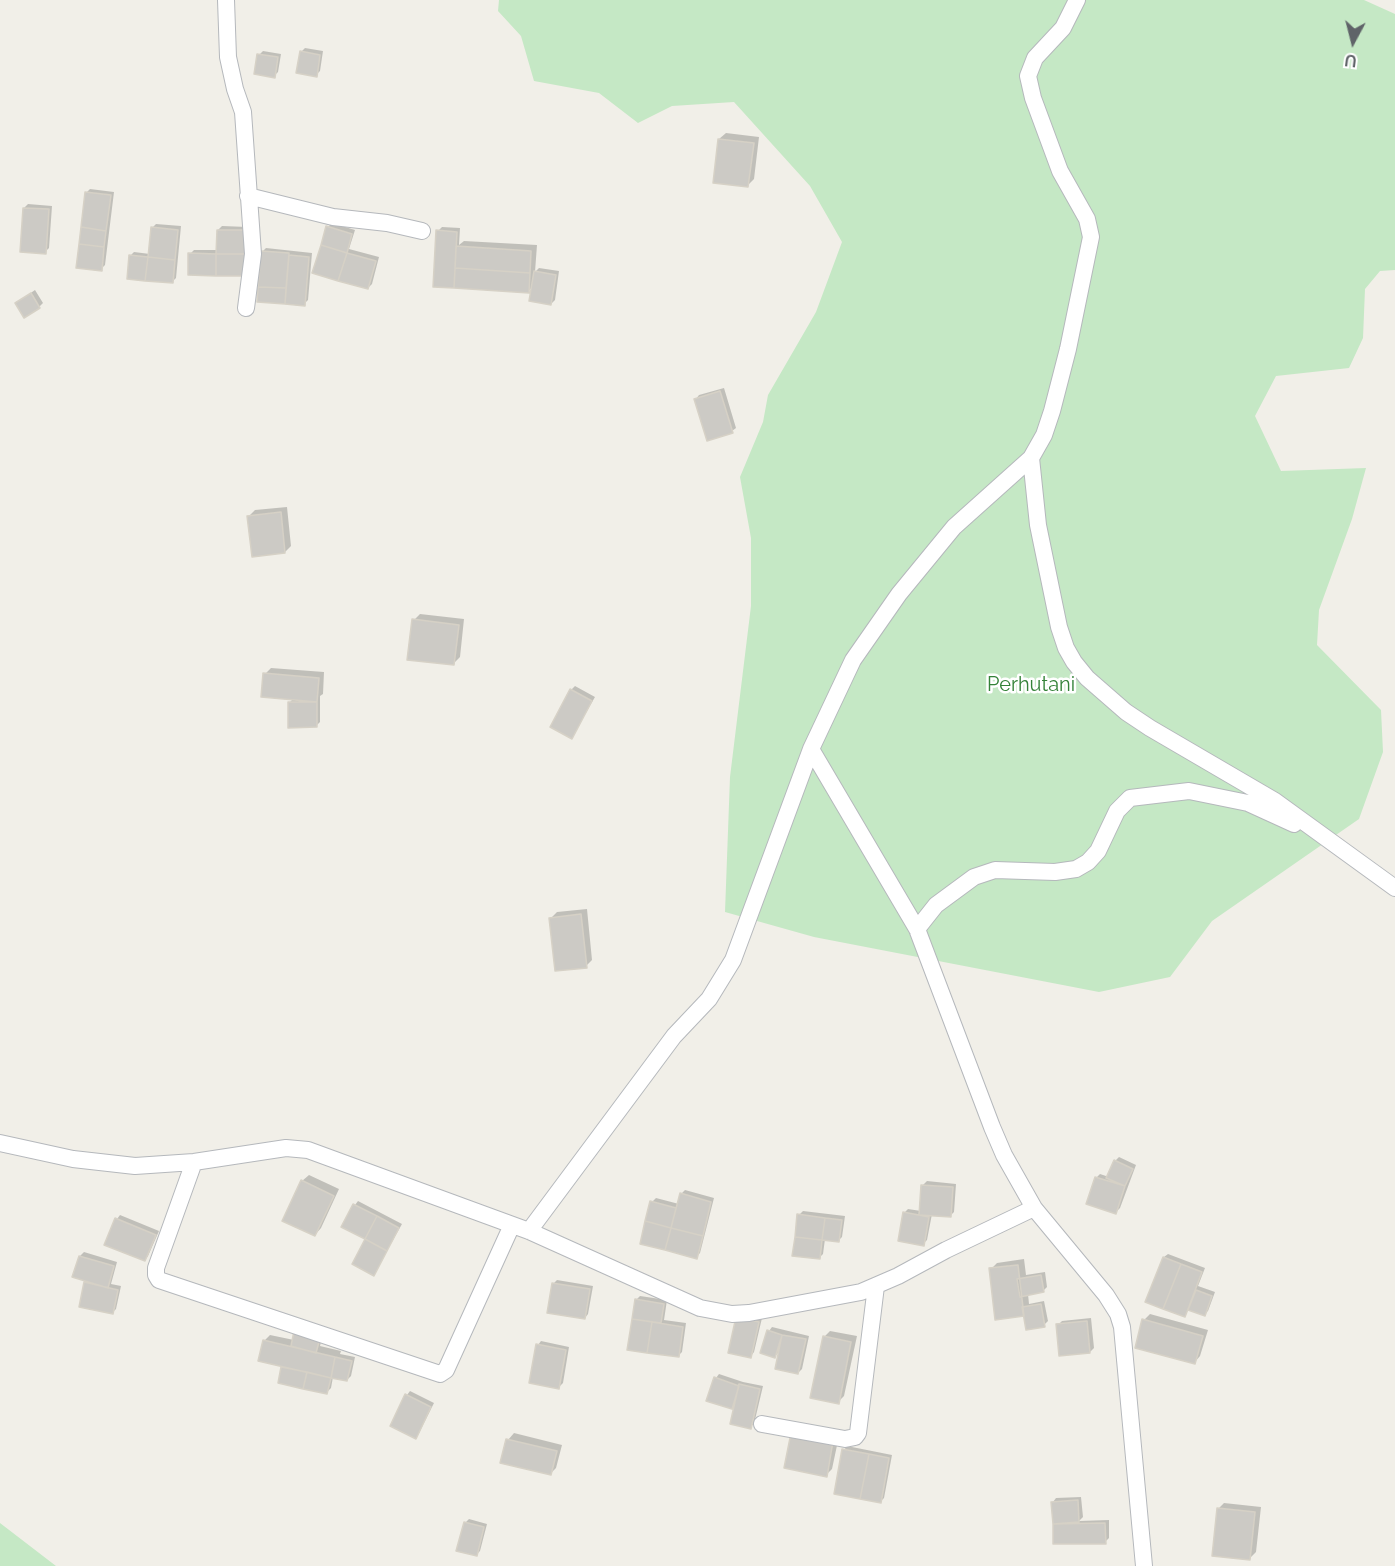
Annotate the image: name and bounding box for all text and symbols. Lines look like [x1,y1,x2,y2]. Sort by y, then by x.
north arrow [1323,12,1383,72]
text: U [1344,50,1358,71]
park label: Perhutani [987,673,1075,697]

